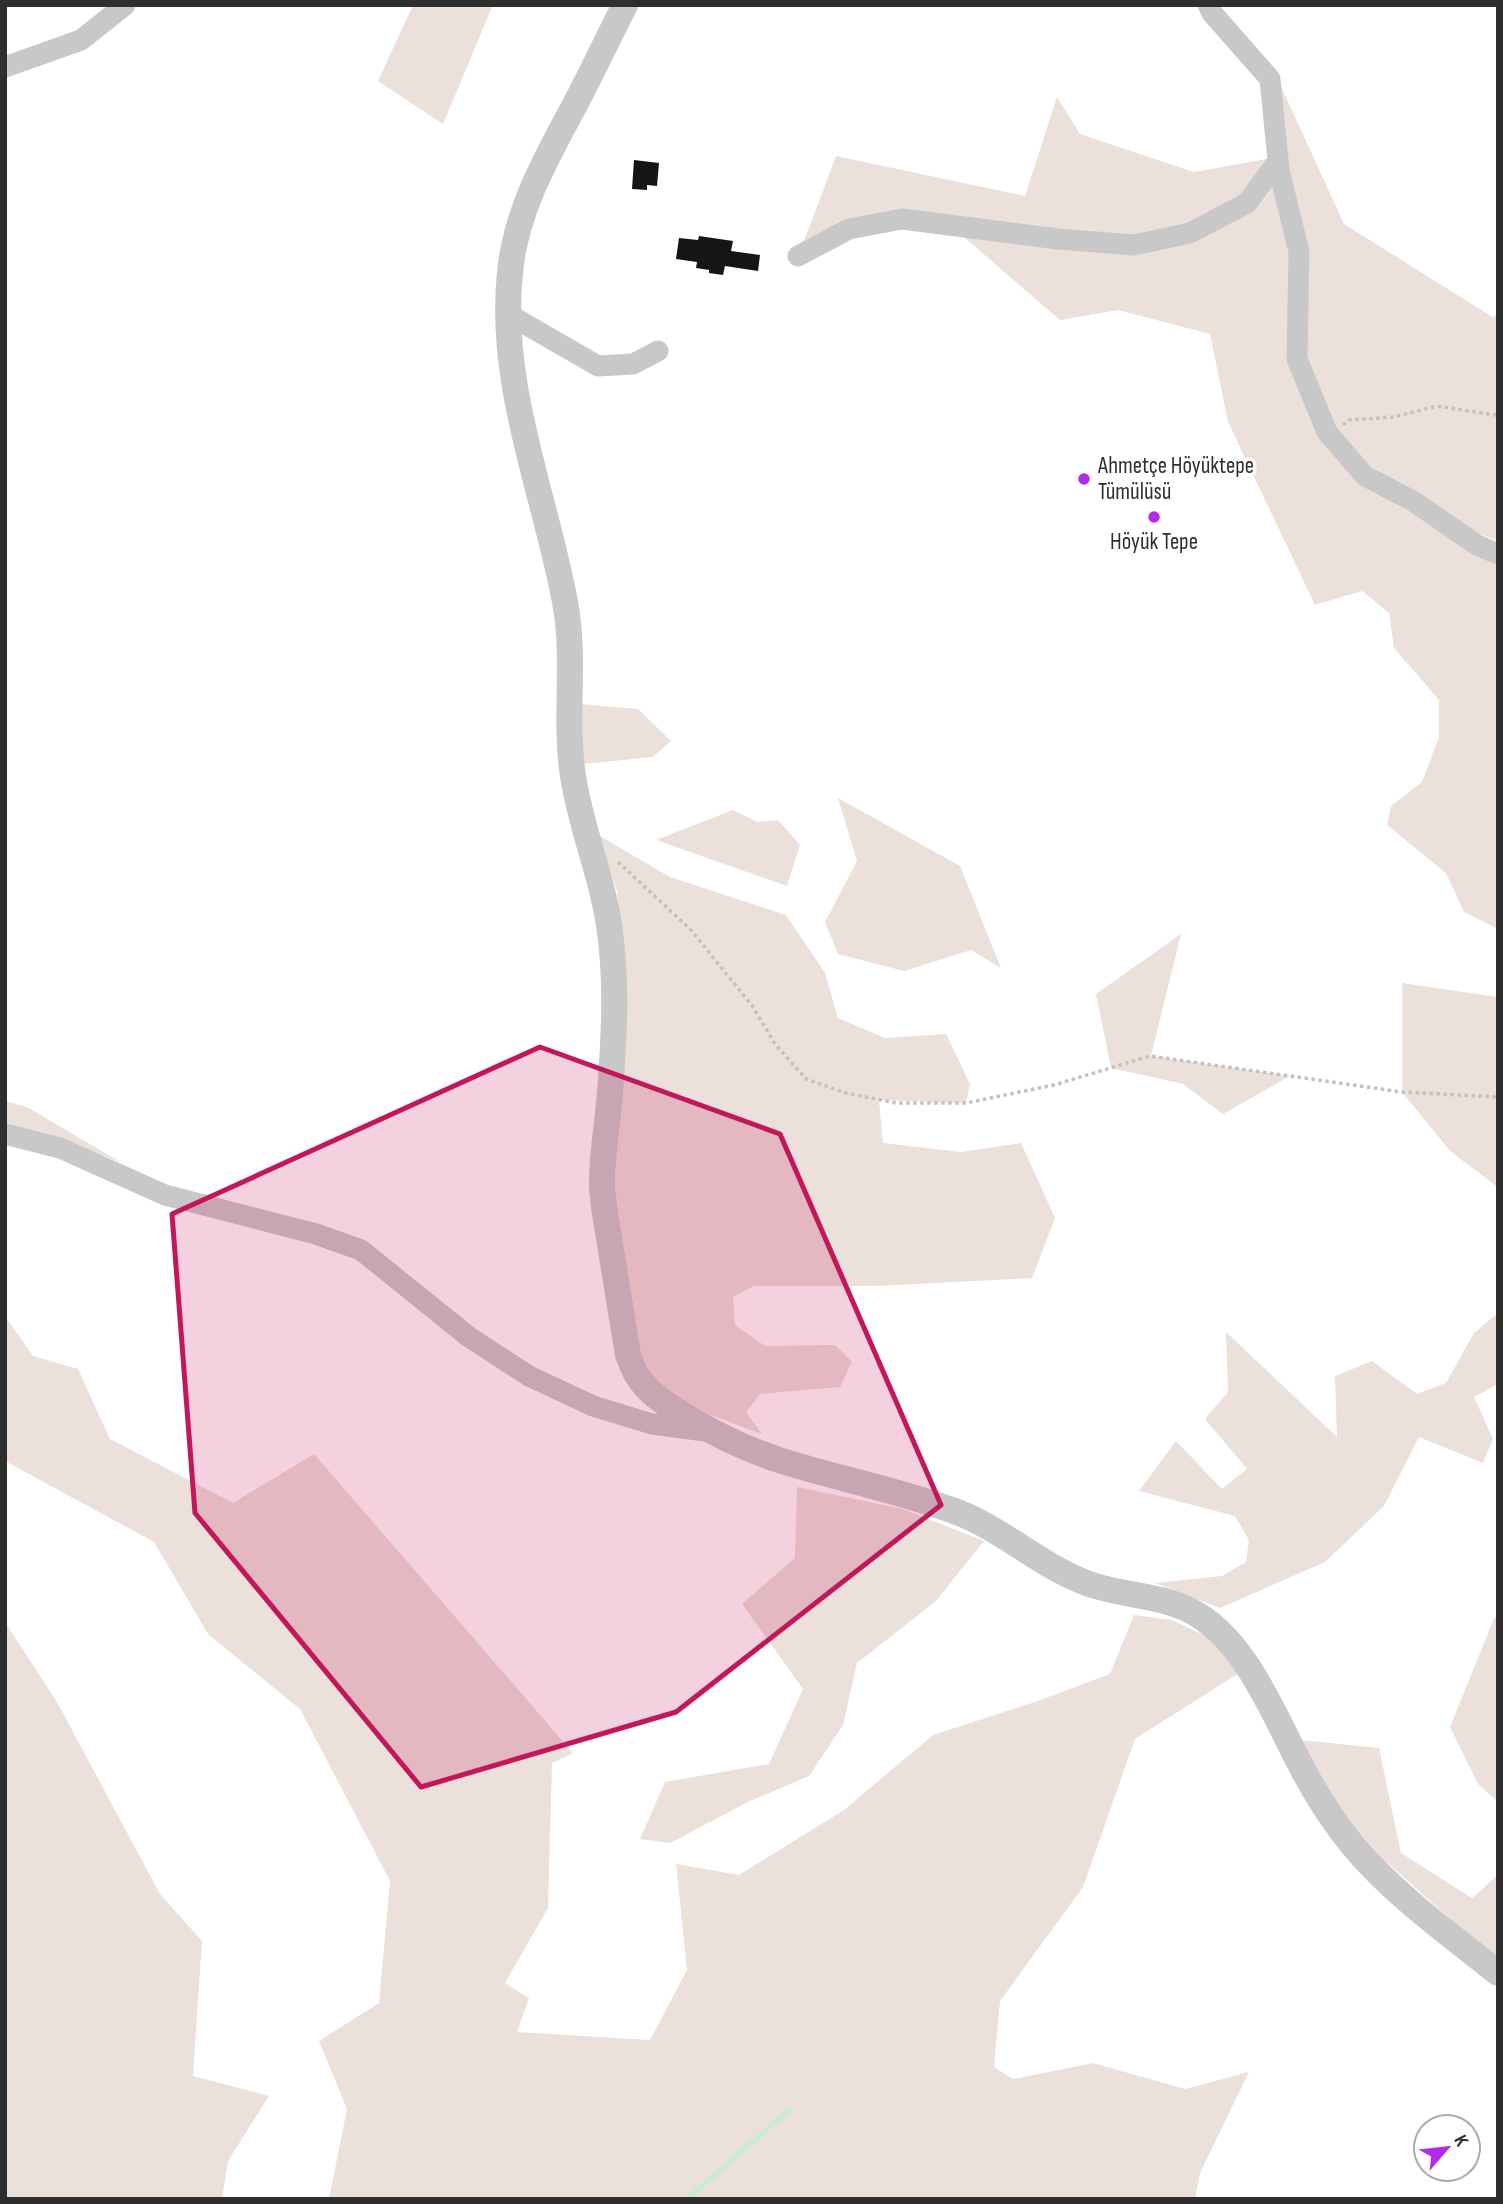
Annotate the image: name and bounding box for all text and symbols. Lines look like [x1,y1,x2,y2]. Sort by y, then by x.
place label: Ahmetçe Höyüktepe Tümülüsü [1097,452,1254,506]
marker: Ahmetçe Höyüktepe Tümülüsü [1076,471,1092,487]
marker: Höyük Tepe [1146,509,1162,525]
place label: Höyük Tepe [1110,528,1198,556]
north arrow [1412,2113,1482,2183]
text: K [1448,2131,1473,2151]

